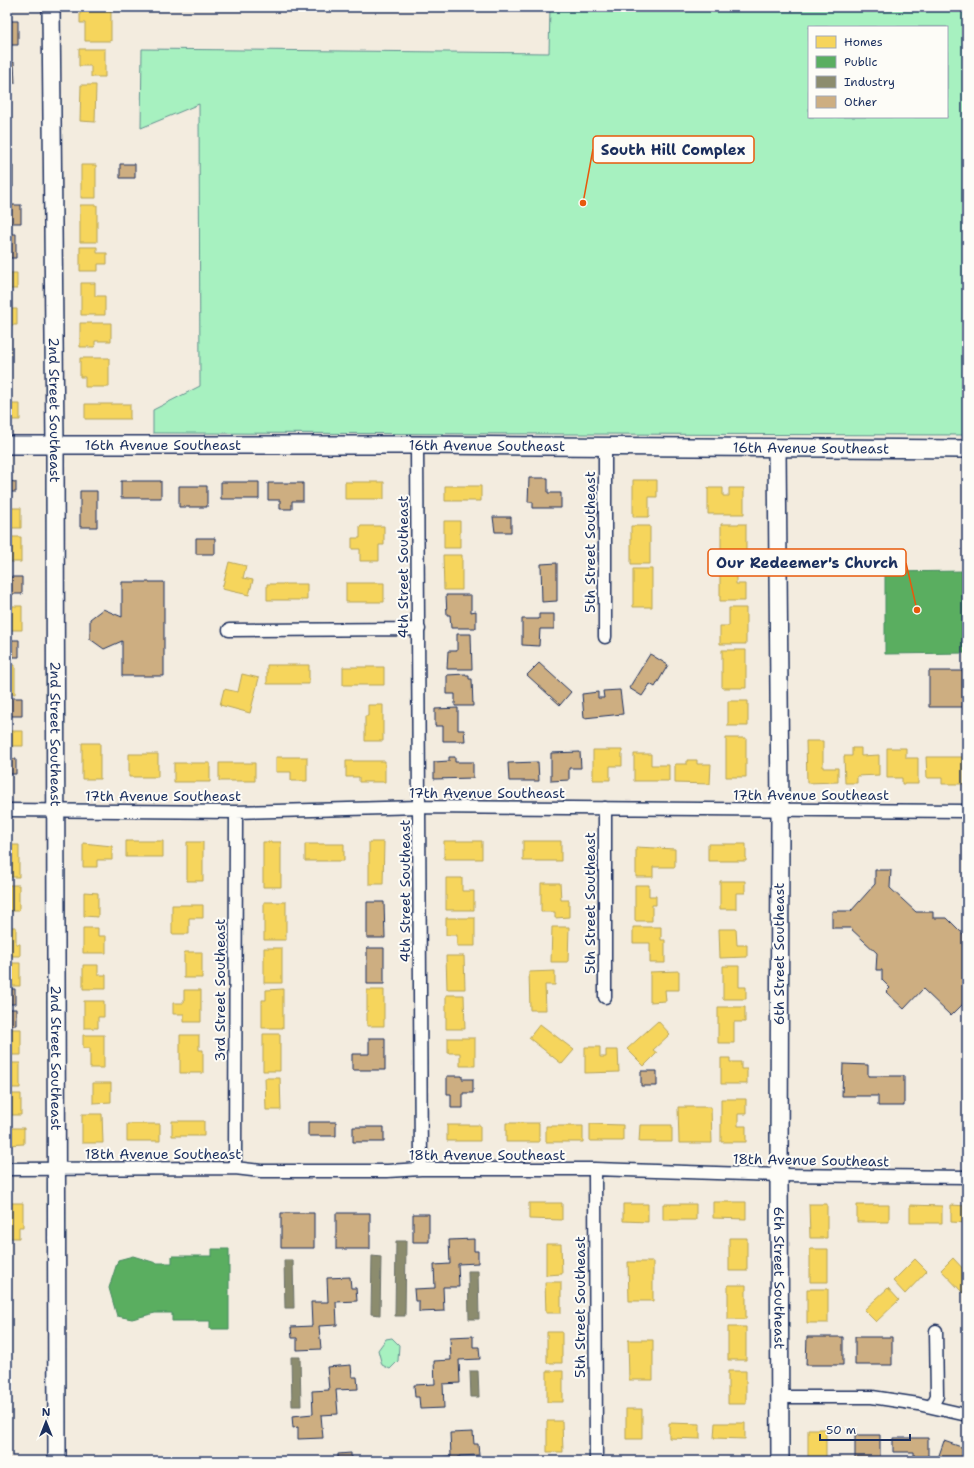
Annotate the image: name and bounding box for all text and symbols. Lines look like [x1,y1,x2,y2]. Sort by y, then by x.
legend [808,26,948,118]
text: Homes [844,34,883,50]
text: Public [844,54,878,70]
text: Industry [844,74,895,90]
text: Other [844,94,878,110]
callout: South Hill Complex [593,136,754,163]
text: South Hill Complex [601,140,746,160]
street label: 2nd Street Southeast [45,337,64,483]
street label: 16th Avenue Southeast [85,436,241,454]
street label: 16th Avenue Southeast [409,436,565,455]
street label: 16th Avenue Southeast [733,438,889,457]
street label: 5th Street Southeast [581,471,599,613]
street label: 4th Street Southeast [394,496,412,638]
callout: Our Redeemer's Church [708,549,906,576]
text: Our Redeemer's Church [716,553,898,573]
street label: 2nd Street Southeast [46,661,65,807]
street label: 17th Avenue Southeast [409,784,565,802]
street label: 17th Avenue Southeast [733,786,889,804]
street label: 17th Avenue Southeast [85,787,241,805]
street label: 4th Street Southeast [396,820,414,962]
street label: 5th Street Southeast [581,832,599,974]
street label: 6th Street Southeast [770,883,788,1025]
street label: 3rd Street Southeast [211,919,229,1061]
street label: 2nd Street Southeast [47,985,65,1131]
street label: 18th Avenue Southeast [85,1145,241,1163]
street label: 18th Avenue Southeast [409,1146,565,1164]
street label: 18th Avenue Southeast [733,1150,889,1170]
street label: 6th Street Southeast [770,1207,789,1349]
street label: 5th Street Southeast [571,1236,589,1378]
north arrow [26,1402,66,1442]
text: N [42,1405,51,1420]
scale bar [820,1416,910,1442]
text: 50 m [826,1422,856,1438]

